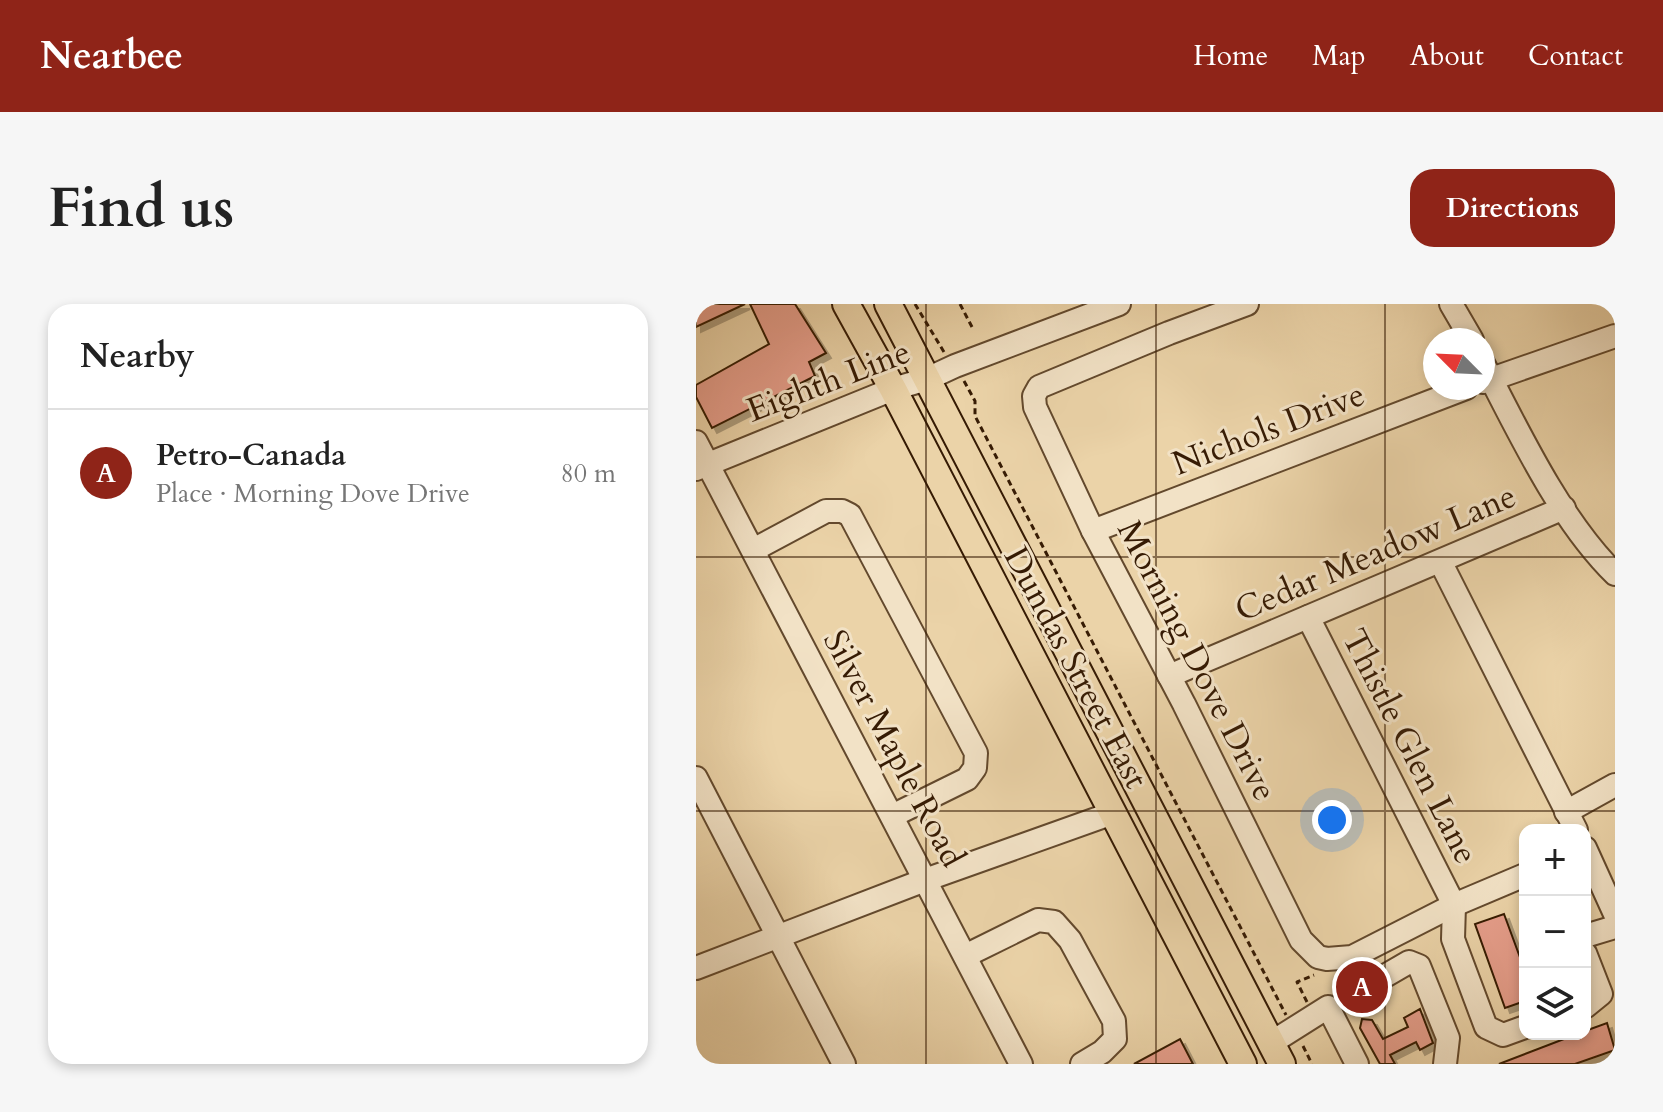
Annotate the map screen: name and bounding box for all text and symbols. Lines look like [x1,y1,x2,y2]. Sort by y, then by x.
text: Nearbee [40,30,183,82]
text: Home [1193,37,1268,75]
text: Map [1312,37,1366,75]
text: About [1410,37,1484,75]
text: Contact [1528,37,1623,75]
button: Directions [1410,169,1615,247]
text: Find us [48,171,234,246]
north arrow [1423,328,1495,400]
street label: Eighth Line [740,329,917,433]
text: Nearby [80,333,195,379]
street label: Nichols Drive [1166,371,1371,487]
text: Petro-Canada [156,435,346,476]
text: A [96,456,116,491]
text: 80 m [560,456,616,491]
street label: Cedar Meadow Lane [1228,473,1523,633]
text: Place · Morning Dove Drive [156,476,470,511]
street label: Morning Dove Drive [1106,512,1288,809]
street label: Dundas Street East [993,539,1159,797]
street label: Thistle Glen Lane [1331,621,1489,872]
street label: Silver Maple Road [812,622,976,875]
your location [1312,800,1352,840]
map controls [1519,824,1591,1040]
button: + [1519,824,1591,896]
button: − [1519,896,1591,968]
pin: A [1336,957,1388,1017]
button: layers [1519,968,1591,1040]

